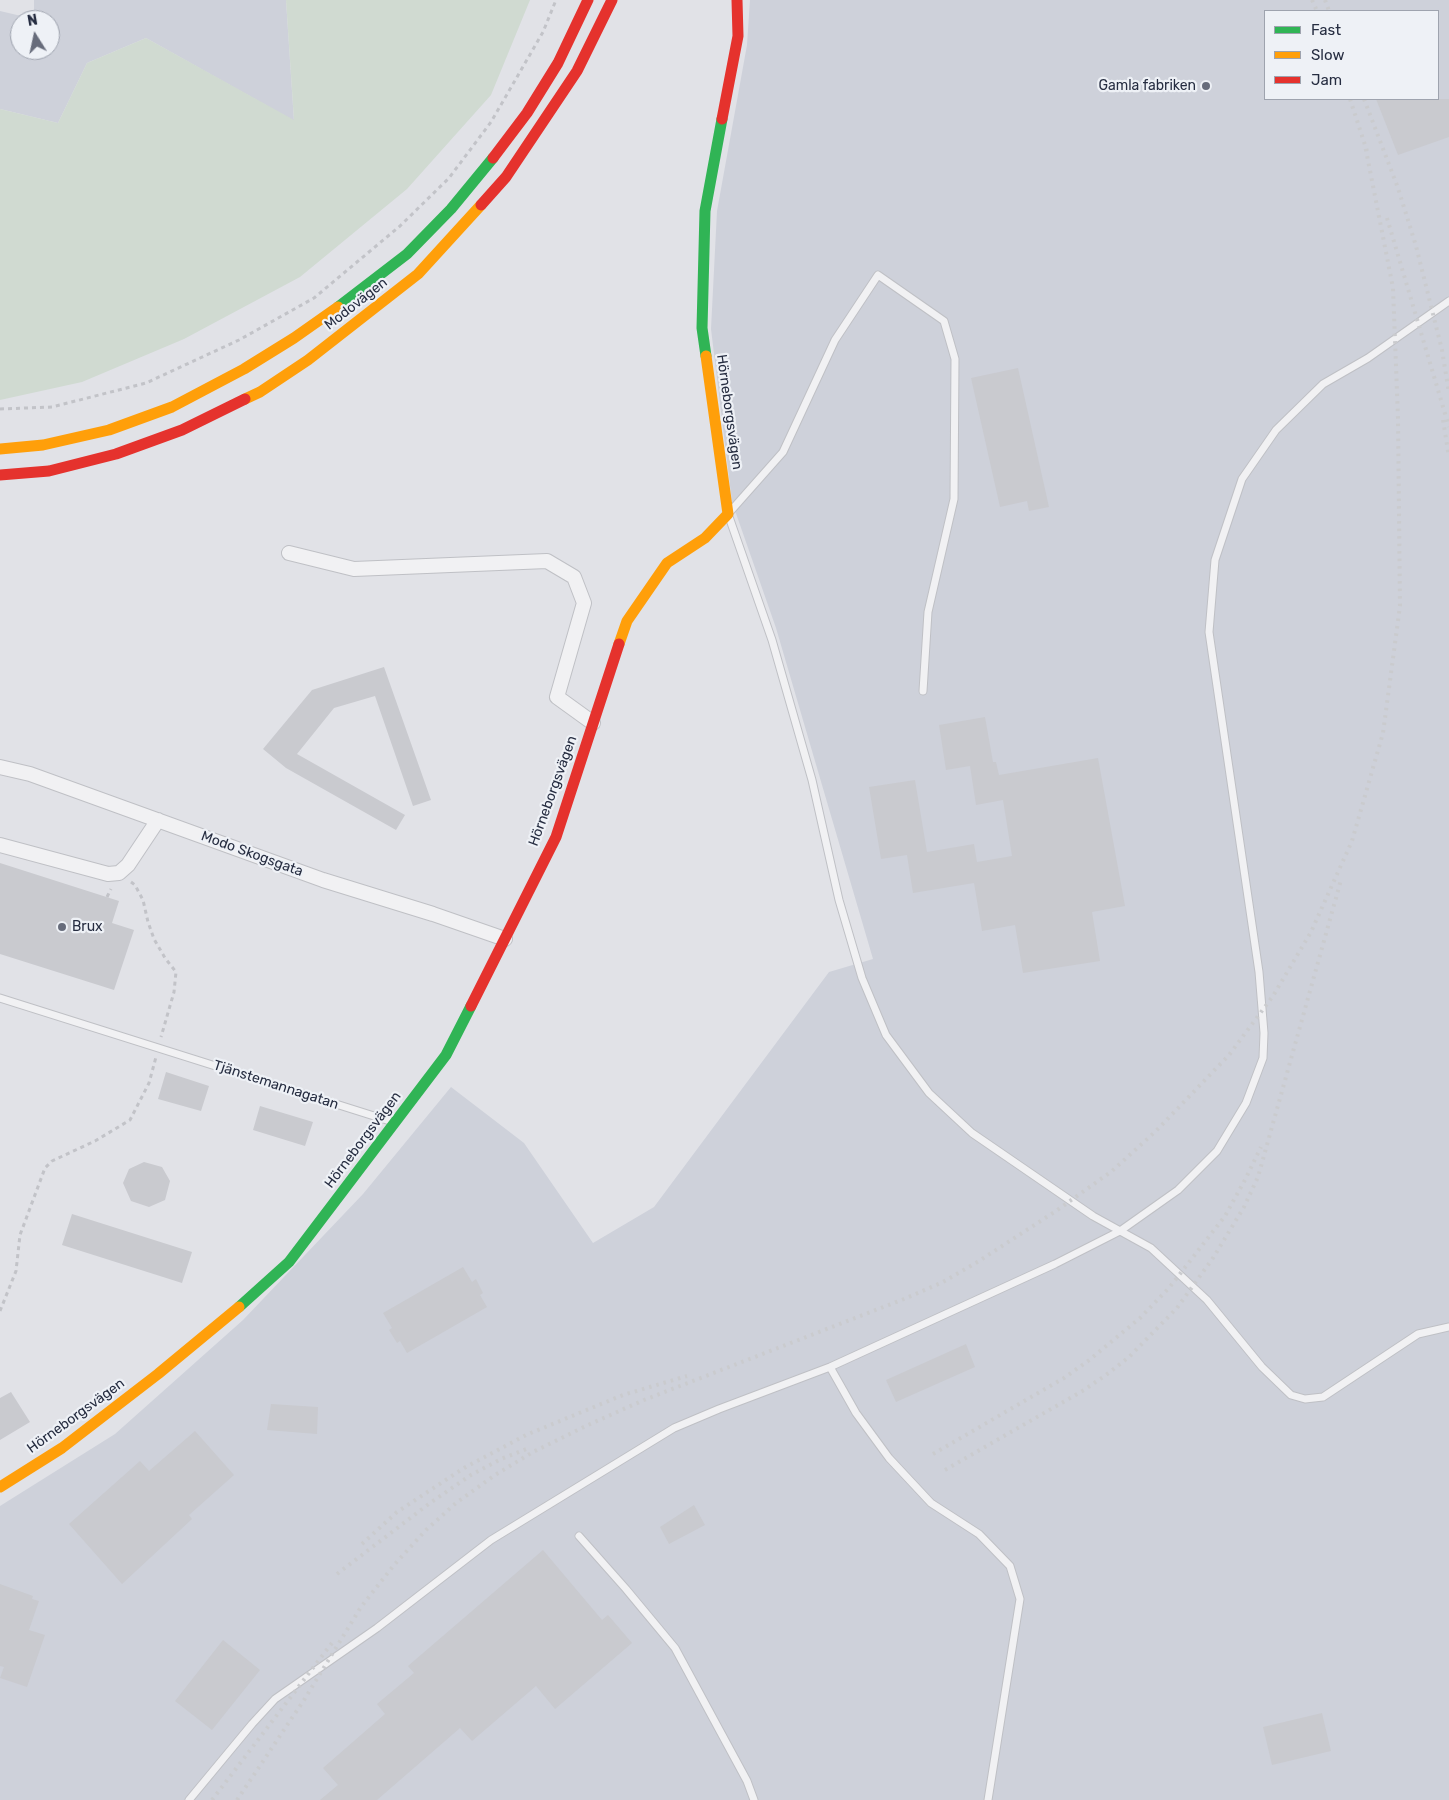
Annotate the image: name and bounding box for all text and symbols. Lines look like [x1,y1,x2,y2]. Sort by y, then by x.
north arrow [10,10,60,60]
legend [1264,10,1439,100]
text: N [26,11,39,30]
text: Fast [1311,21,1341,39]
text: Slow [1311,46,1344,64]
text: Jam [1311,71,1342,89]
place label: Gamla fabriken [1098,78,1196,94]
marker: Gamla fabriken [1200,80,1212,92]
street label: Modovägen [321,274,391,334]
street label: Hörneborgsvägen [713,353,745,471]
street label: Hörneborgsvägen [525,733,581,849]
street label: Modo Skogsgata [199,828,305,880]
place label: Brux [72,919,103,935]
marker: Brux [56,921,68,933]
street label: Tjänstemannagatan [211,1057,341,1113]
street label: Hörneborgsvägen [321,1088,405,1192]
street label: Hörneborgsvägen [24,1375,128,1457]

